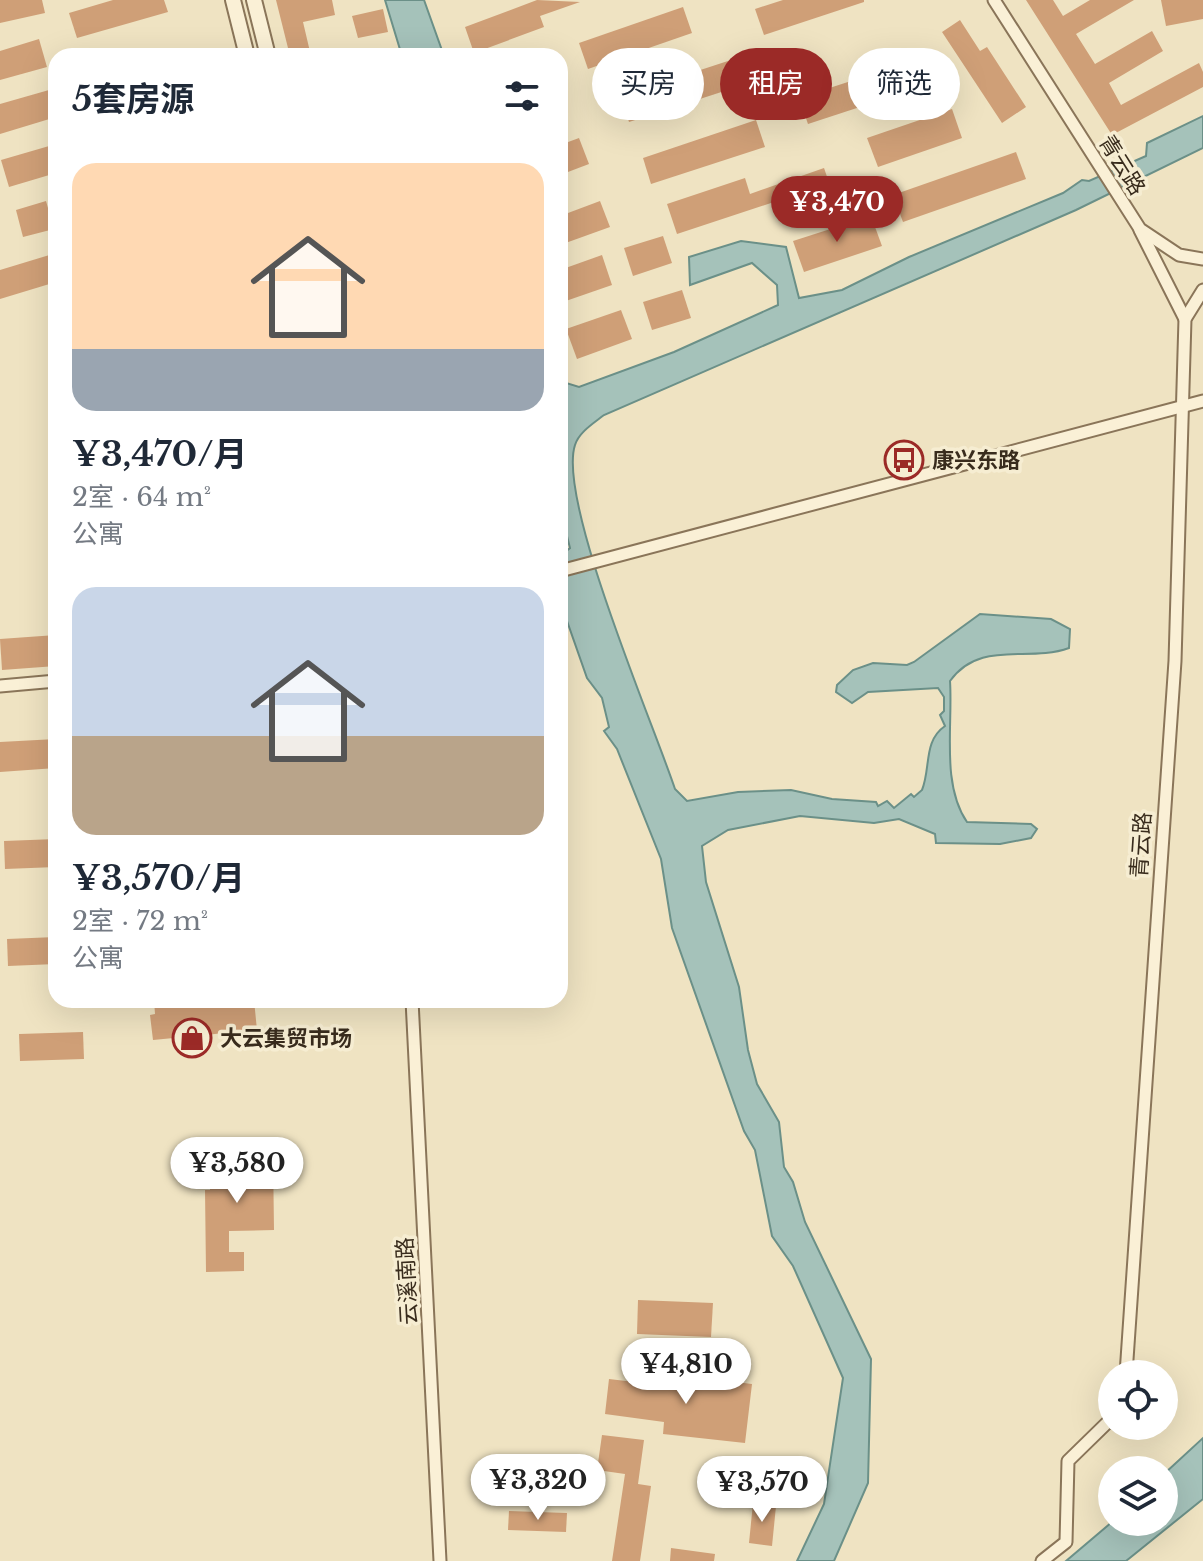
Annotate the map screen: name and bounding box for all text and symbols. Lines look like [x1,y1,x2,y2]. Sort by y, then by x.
chip: 买房 [592,48,704,120]
chip: 租房 [720,48,832,120]
chip: 筛选 [848,48,960,120]
icon: filters [500,74,544,118]
text: 5套房源 [72,78,194,120]
street label: 青云路 [1093,130,1151,200]
pin: ¥3,470 [772,176,902,244]
text: ¥3,470 [789,186,885,218]
icon: home [236,215,380,359]
text: ¥3,470/月 [72,433,248,475]
bus stop icon: 康兴东路 [883,439,925,481]
place label: 康兴东路 [932,447,1020,474]
text: 2室 · 64 m² [72,481,211,513]
text: 公寓 [72,518,124,550]
icon: home [236,639,380,783]
street label: 青云路 [1125,811,1157,879]
text: ¥3,570/月 [72,857,245,899]
text: 2室 · 72 m² [72,905,208,937]
text: 公寓 [72,942,124,974]
shop icon: 大云集贸市场 [171,1017,213,1059]
place label: 大云集贸市场 [220,1025,352,1052]
pin: ¥3,580 [172,1137,302,1205]
text: ¥3,580 [188,1147,286,1179]
street label: 云溪南路 [391,1236,423,1326]
pin: ¥4,810 [621,1338,751,1406]
text: ¥4,810 [639,1348,733,1380]
map controls [1098,1360,1178,1536]
button: locate [1098,1360,1178,1440]
pin: ¥3,320 [473,1454,603,1522]
pin: ¥3,570 [697,1456,827,1524]
button: layers [1098,1456,1178,1536]
text: ¥3,320 [489,1464,587,1496]
text: ¥3,570 [715,1466,809,1498]

